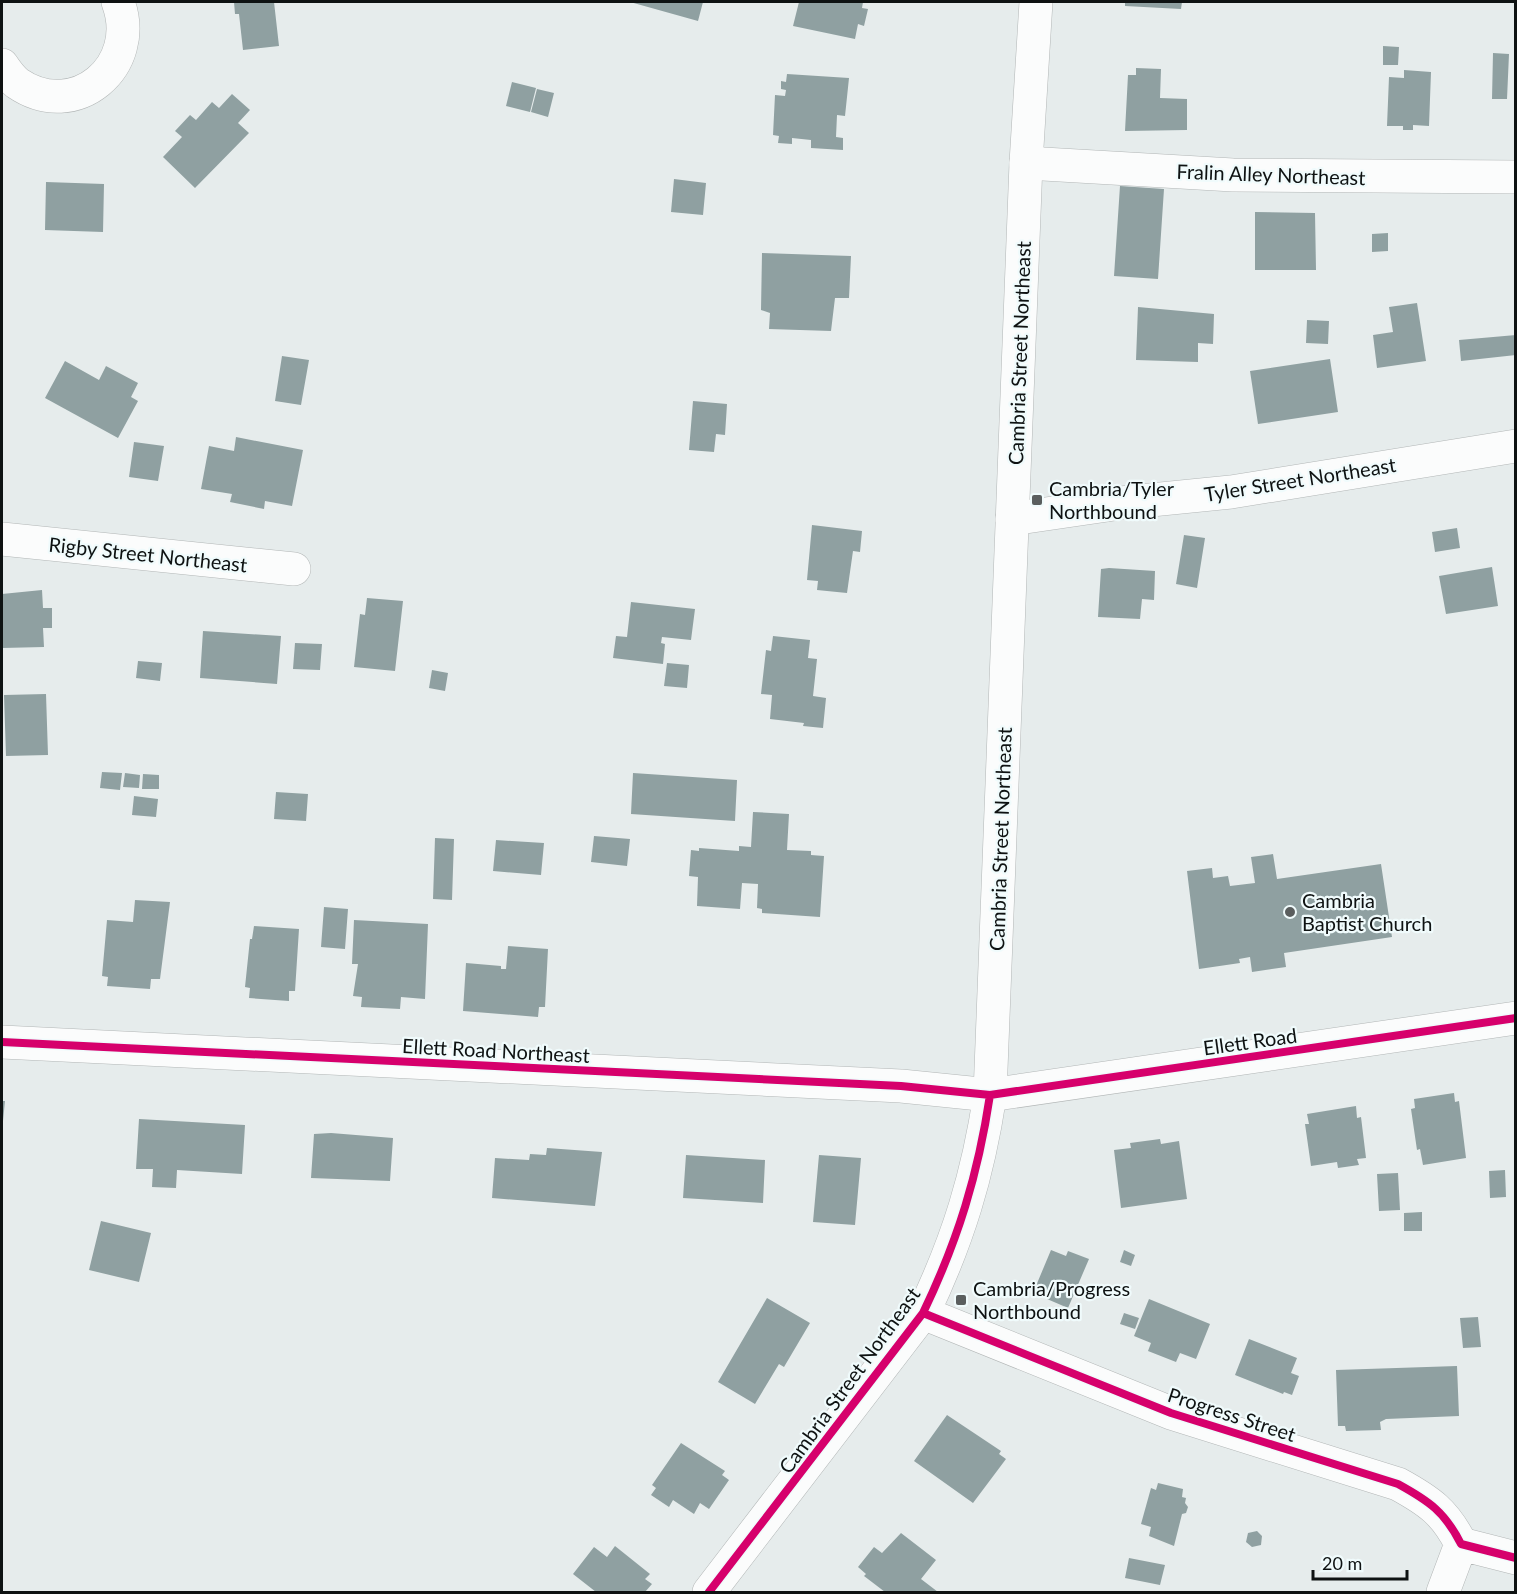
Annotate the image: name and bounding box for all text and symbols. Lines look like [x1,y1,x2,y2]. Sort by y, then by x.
street label: Fralin Alley Northeast [1176,159,1366,189]
street label: Cambria Street Northeast [1003,241,1035,465]
street label: Tyler Street Northeast [1202,452,1398,506]
place label: Cambria/Tyler Northbound [1049,476,1175,523]
marker: Cambria/Tyler Northbound [1030,493,1044,507]
street label: Rigby Street Northeast [48,532,248,576]
street label: Cambria Street Northeast [984,727,1016,951]
place label: Cambria Baptist Church [1302,888,1432,935]
marker: Cambria Baptist Church [1283,905,1297,919]
street label: Ellett Road [1202,1023,1298,1059]
street label: Ellett Road Northeast [402,1033,590,1067]
place label: Cambria/Progress Northbound [973,1276,1130,1323]
street label: Cambria Street Northeast [773,1282,925,1478]
marker: Cambria/Progress Northbound [954,1293,968,1307]
street label: Progress Street [1165,1382,1299,1446]
scale bar [1313,1543,1408,1581]
text: 20 m [1322,1552,1362,1574]

